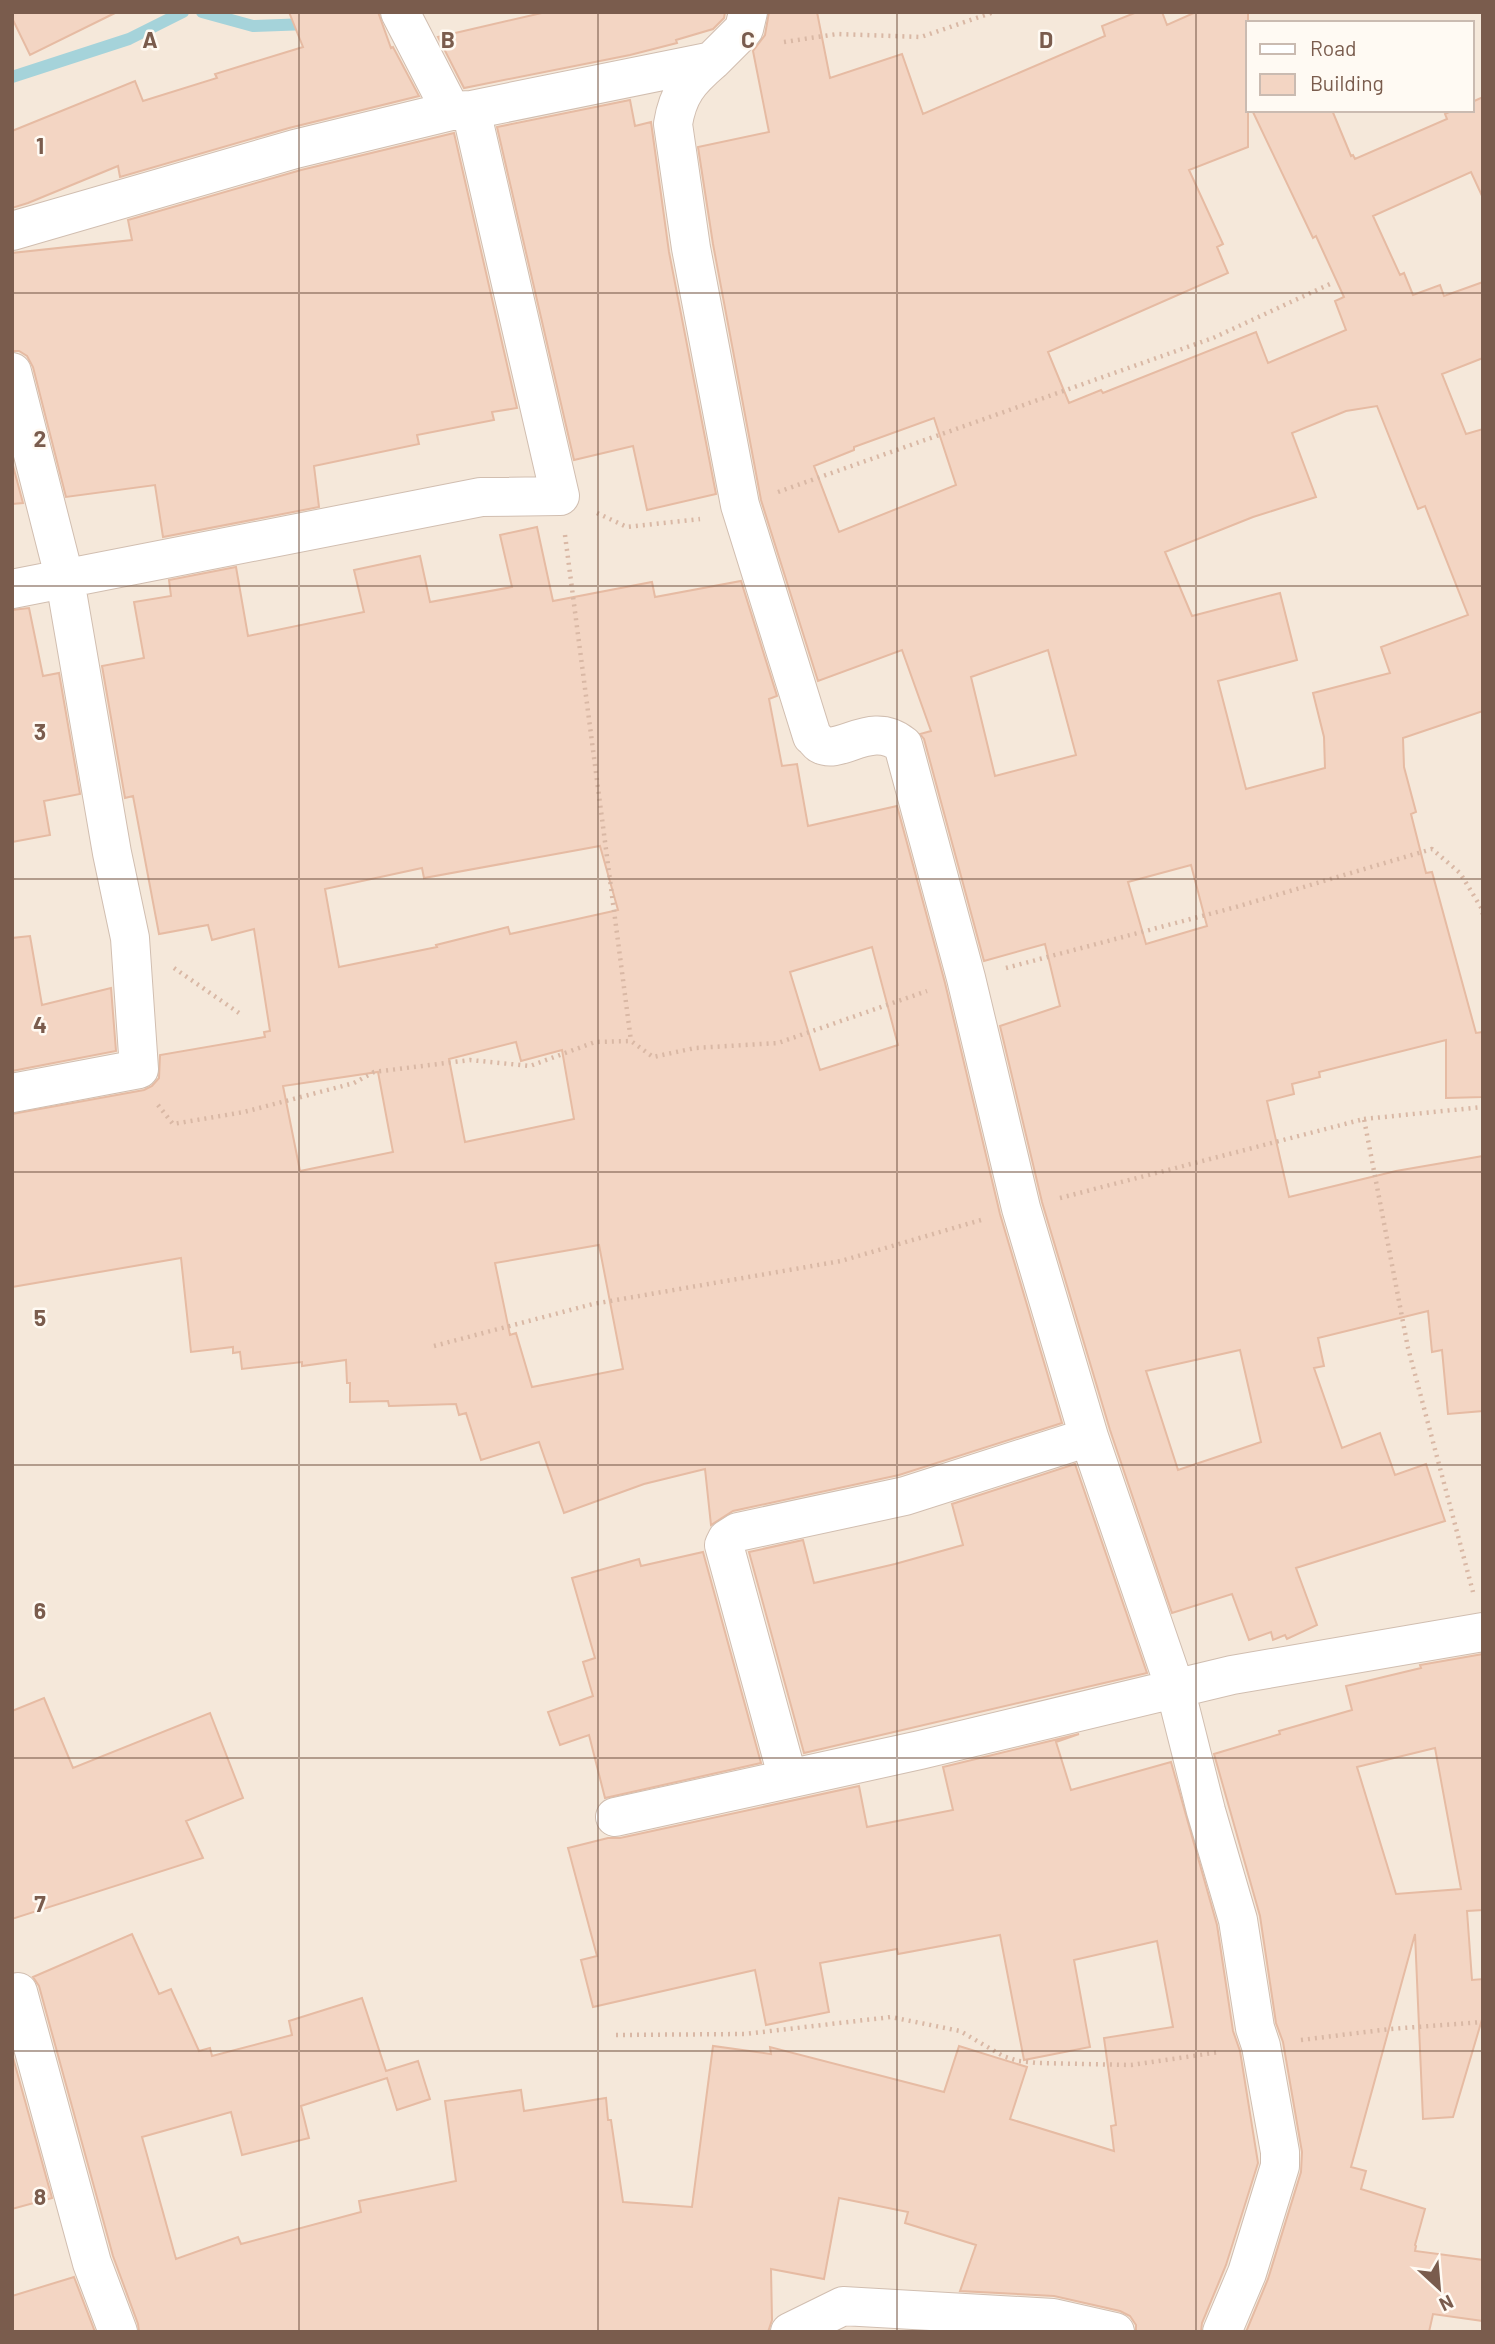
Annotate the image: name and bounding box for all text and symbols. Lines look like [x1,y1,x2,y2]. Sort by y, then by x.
legend [1246,21,1474,112]
text: A [142,25,158,53]
text: B [441,25,455,53]
text: C [741,25,755,53]
text: D [1039,25,1053,53]
text: Road [1310,35,1356,60]
text: Building [1310,70,1384,95]
text: 1 [36,131,44,159]
text: 2 [34,424,46,452]
text: 3 [34,717,46,745]
text: 4 [33,1010,47,1038]
text: 5 [34,1303,46,1331]
text: 6 [34,1596,46,1624]
text: 7 [34,1889,46,1917]
text: 8 [34,2182,46,2210]
north arrow [1404,2253,1474,2323]
text: N [1436,2291,1457,2317]

